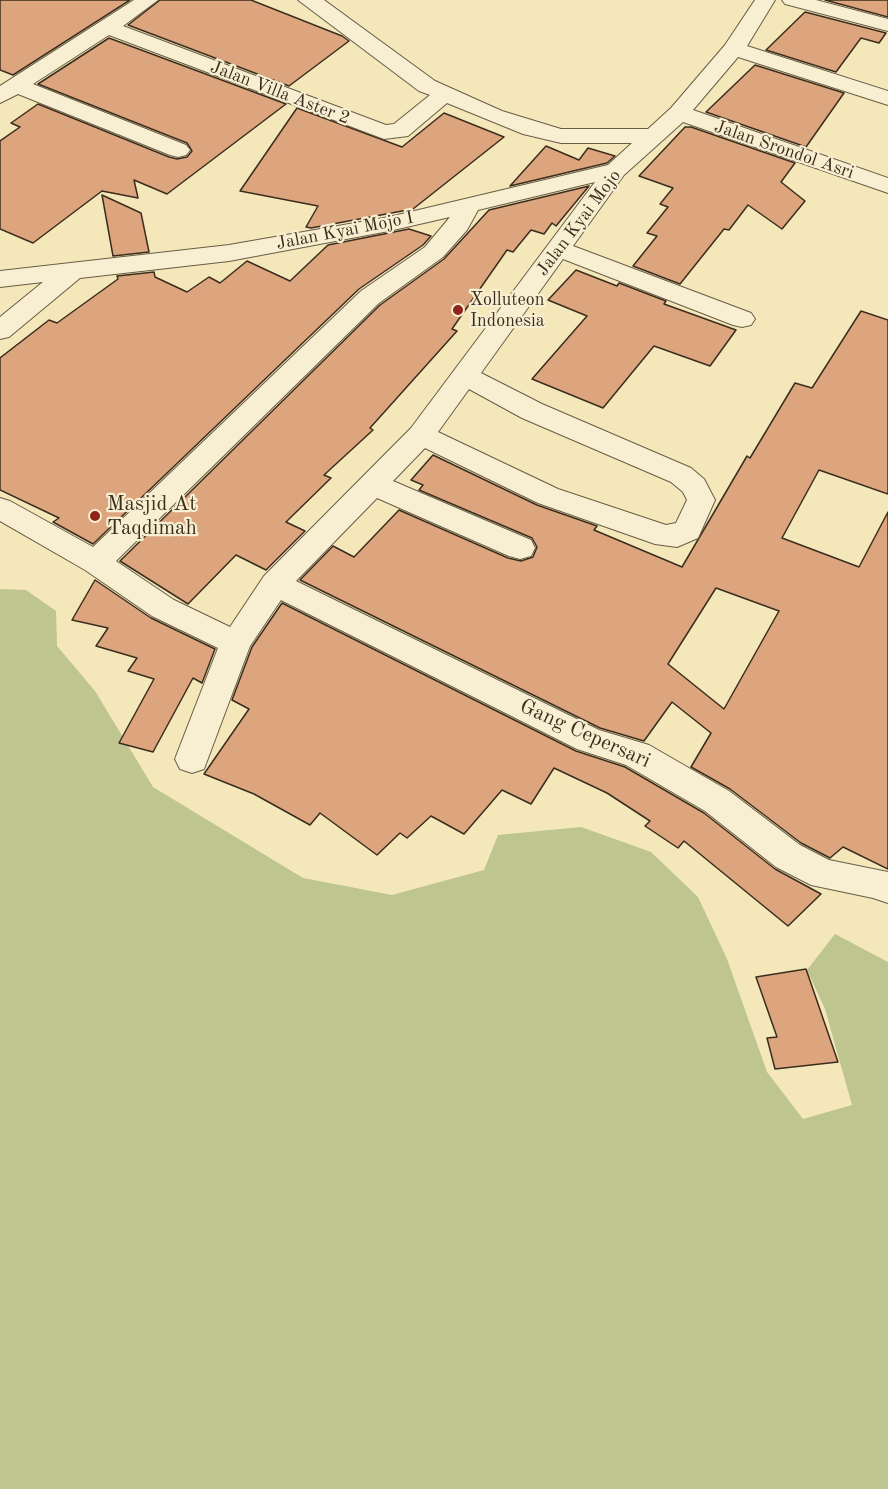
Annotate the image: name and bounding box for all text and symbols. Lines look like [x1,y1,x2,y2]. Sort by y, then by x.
street label: Jalan Villa Aster 2 [207,56,353,130]
street label: Jalan Srondol Asri [711,116,857,184]
street label: Jalan Kyai Mojo [532,166,626,280]
street label: Jalan Kyai Mojo I [275,207,415,255]
place label: Xolluteon Indonesia [470,289,545,332]
marker: Xolluteon Indonesia [451,303,465,317]
place label: Masjid At Taqdimah [107,491,197,541]
marker: Masjid At Taqdimah [88,509,102,523]
street label: Gang Cepersari [516,694,654,774]

